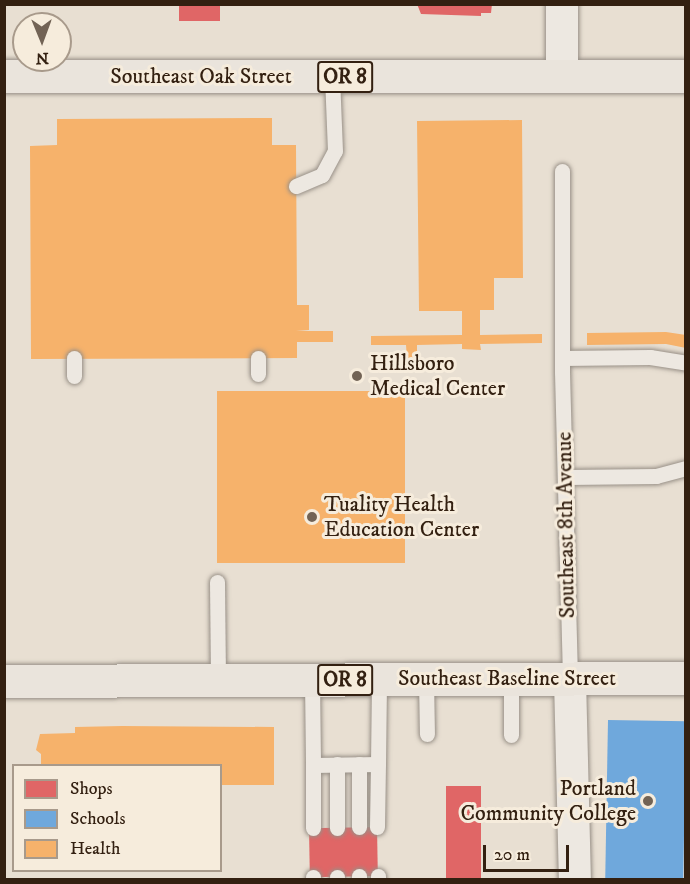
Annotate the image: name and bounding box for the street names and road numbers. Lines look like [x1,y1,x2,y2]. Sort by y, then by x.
road number: OR 8 [316,59,374,95]
street label: Southeast Oak Street [110,64,292,90]
street label: Southeast 8th Avenue [551,431,581,619]
road number: OR 8 [316,662,374,698]
street label: Southeast Baseline Street [398,666,616,692]

